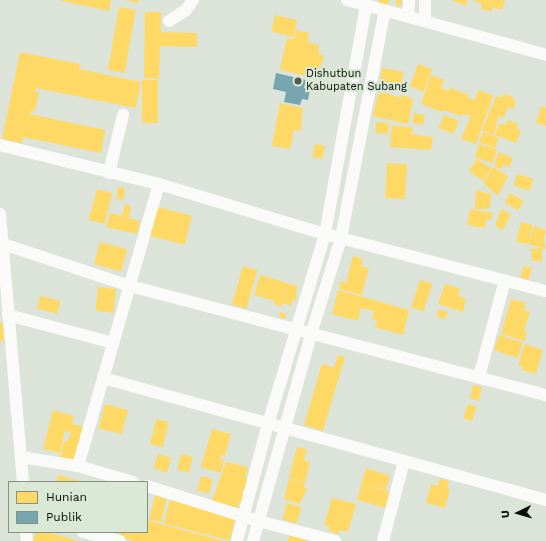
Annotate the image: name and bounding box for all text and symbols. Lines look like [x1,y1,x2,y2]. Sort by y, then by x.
place label: Dishutbun Kabupaten Subang [306,68,407,94]
marker: Dishutbun Kabupaten Subang [293,76,303,86]
legend [8,481,148,533]
text: Hunian [46,490,87,504]
north arrow [498,493,538,533]
text: Publik [46,510,82,524]
text: U [499,510,512,519]

